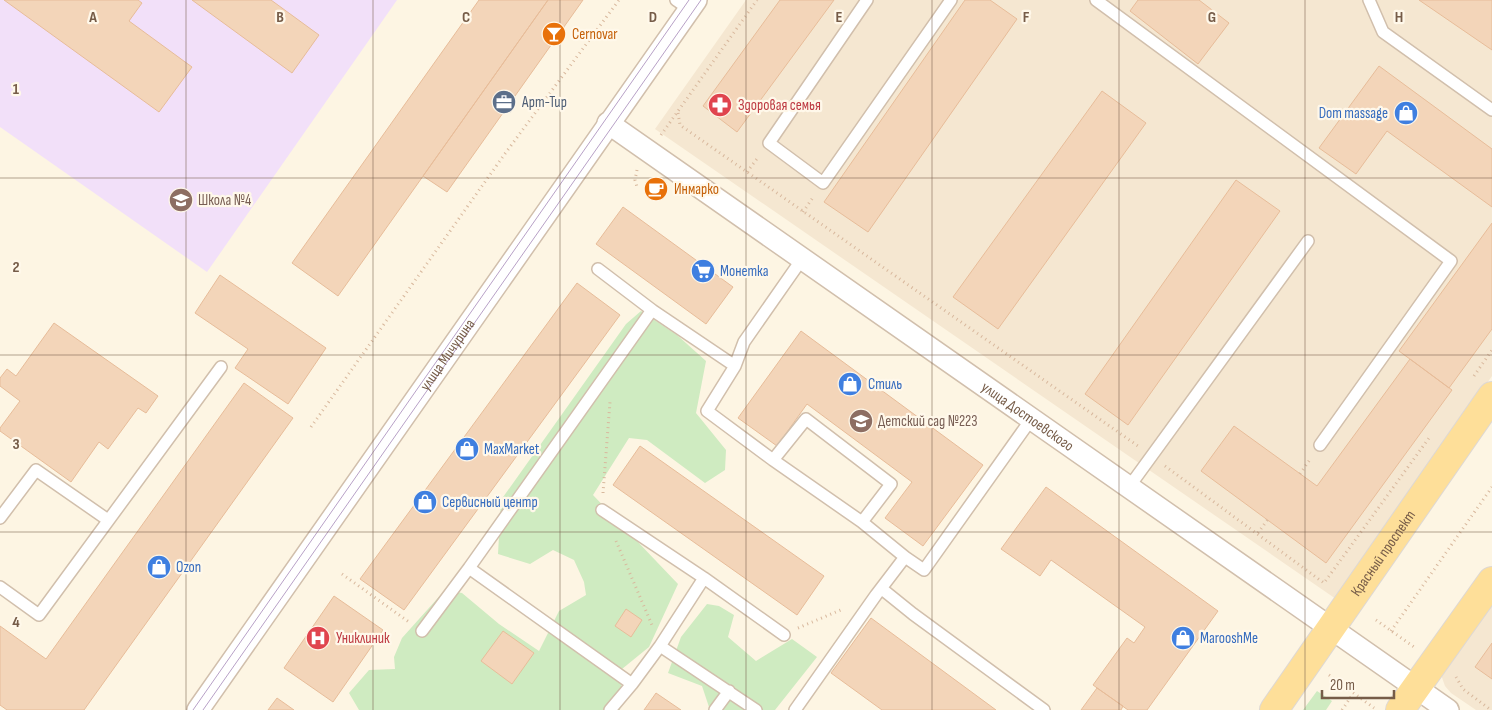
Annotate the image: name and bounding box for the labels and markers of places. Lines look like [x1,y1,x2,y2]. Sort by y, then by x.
bar icon: Cernovar [541,21,567,47]
place label: Cernovar [572,25,618,44]
office icon: Арт-Тир [491,89,517,115]
pharmacy icon: Здоровая семья [707,92,733,118]
place label: Арт-Тир [521,93,567,112]
place label: Здоровая семья [738,96,821,115]
shop icon: Dom massage [1393,100,1419,126]
place label: Dom massage [1319,104,1388,123]
cafe icon: Инмарко [643,176,669,202]
place label: Инмарко [674,180,719,199]
school or university icon: Школа №4 [168,187,194,213]
place label: Школа №4 [198,191,251,210]
supermarket icon: Монетка [690,258,716,284]
place label: Монетка [720,262,769,281]
shop icon: Стиль [837,371,863,397]
place label: Стиль [868,375,902,394]
school or university icon: Детский сад №223 [848,408,874,434]
place label: Детский сад №223 [878,412,978,431]
shop icon: MaxMarket [454,436,480,462]
place label: MaxMarket [484,440,540,459]
shop icon: Сервисный центр [412,489,438,515]
place label: Сервисный центр [442,493,538,512]
shop icon: Ozon [146,554,172,580]
place label: Ozon [176,558,201,577]
hospital icon: Униклиник [305,625,331,651]
shop icon: MarooshMe [1170,625,1196,651]
place label: Униклиник [336,629,390,648]
place label: MarooshMe [1200,629,1258,648]

